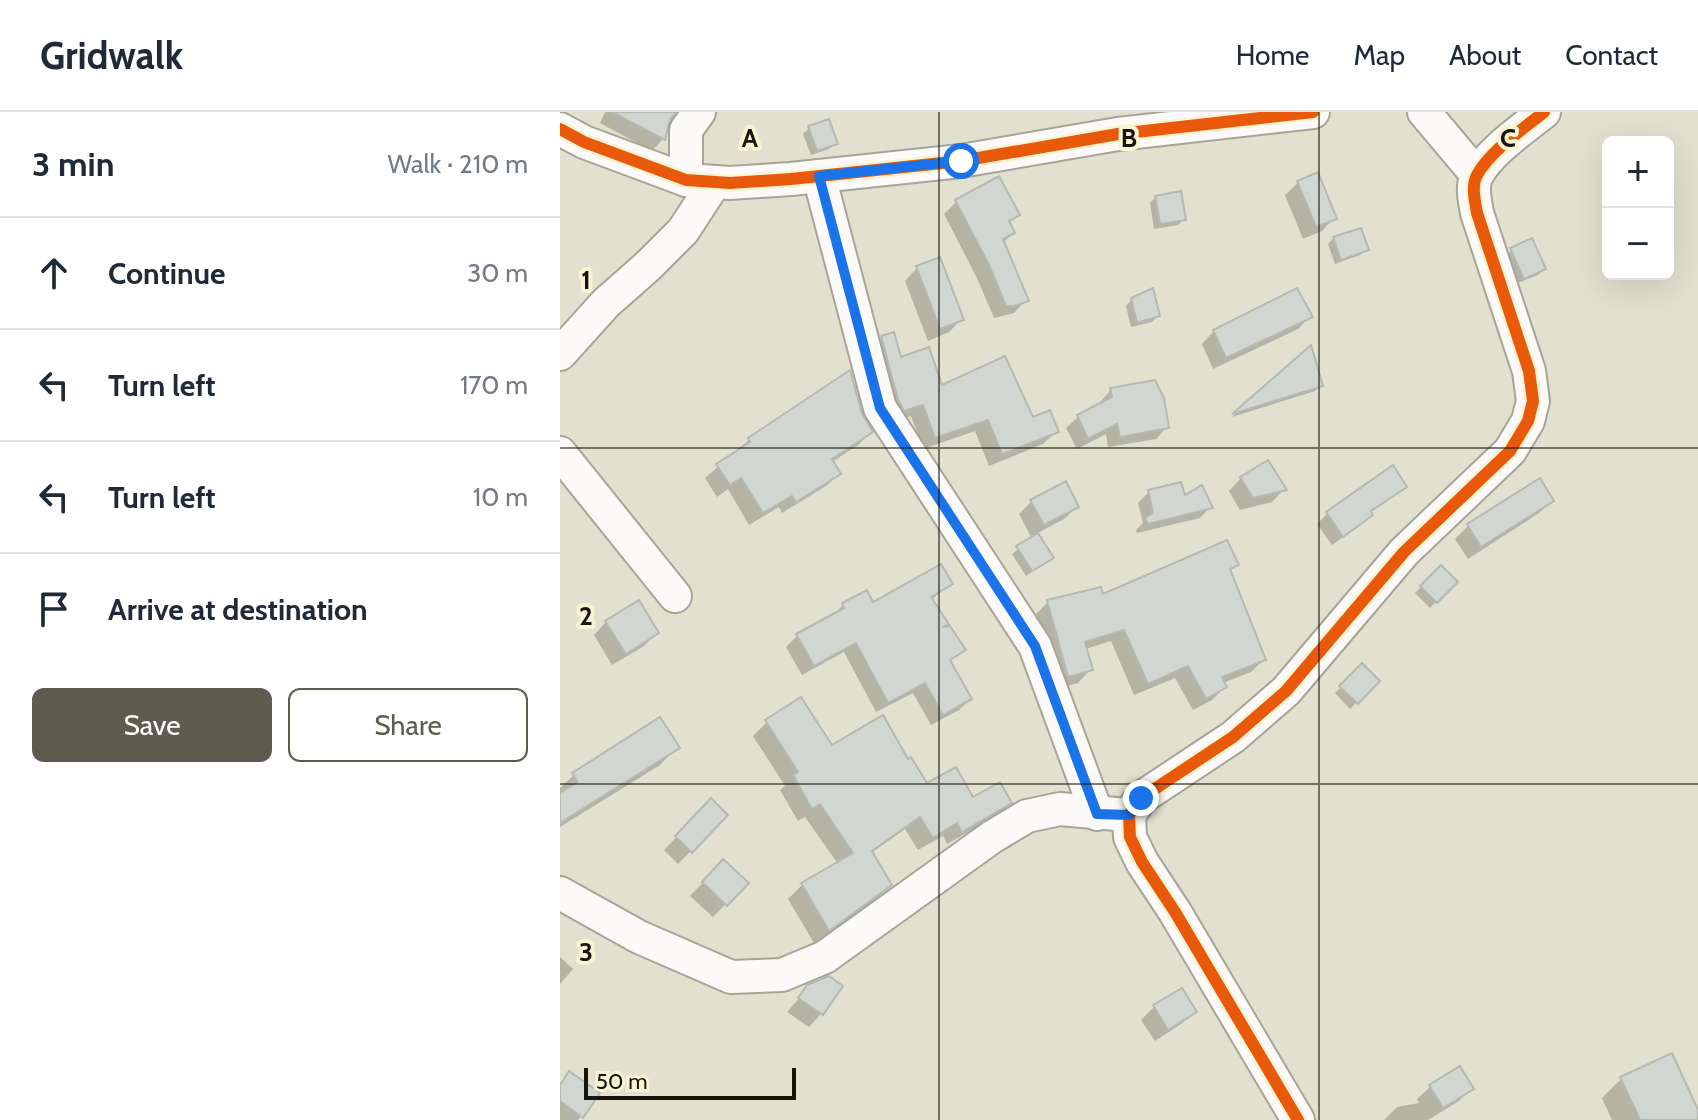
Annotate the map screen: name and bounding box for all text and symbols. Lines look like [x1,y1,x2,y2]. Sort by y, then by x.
text: Gridwalk [40,32,183,79]
text: Home [1236,38,1309,72]
text: Map [1353,38,1405,72]
text: About [1449,38,1521,72]
text: Contact [1565,38,1658,72]
text: A [742,122,759,154]
text: B [1121,122,1137,154]
text: C [1500,122,1516,154]
map controls [1602,136,1674,280]
button: + [1602,136,1674,208]
text: 3 min [32,143,114,185]
route start [943,143,979,179]
text: Walk · 210 m [387,148,528,180]
button: − [1602,208,1674,280]
icon: ahead [32,251,76,295]
text: Continue [108,255,225,292]
text: 30 m [467,257,528,289]
text: 1 [581,264,591,296]
icon: left [32,363,76,407]
text: Turn left [108,367,216,404]
text: 170 m [460,369,528,401]
icon: left [32,475,76,519]
text: Turn left [108,479,216,516]
text: 10 m [473,481,528,513]
icon: arrive [32,587,76,631]
text: Arrive at destination [108,591,368,628]
text: 2 [579,600,593,632]
button: Save [32,688,272,762]
button: Share [288,688,528,762]
route end [1123,780,1159,816]
text: 3 [579,936,593,968]
scale bar [584,1064,796,1100]
text: 50 m [596,1068,648,1095]

